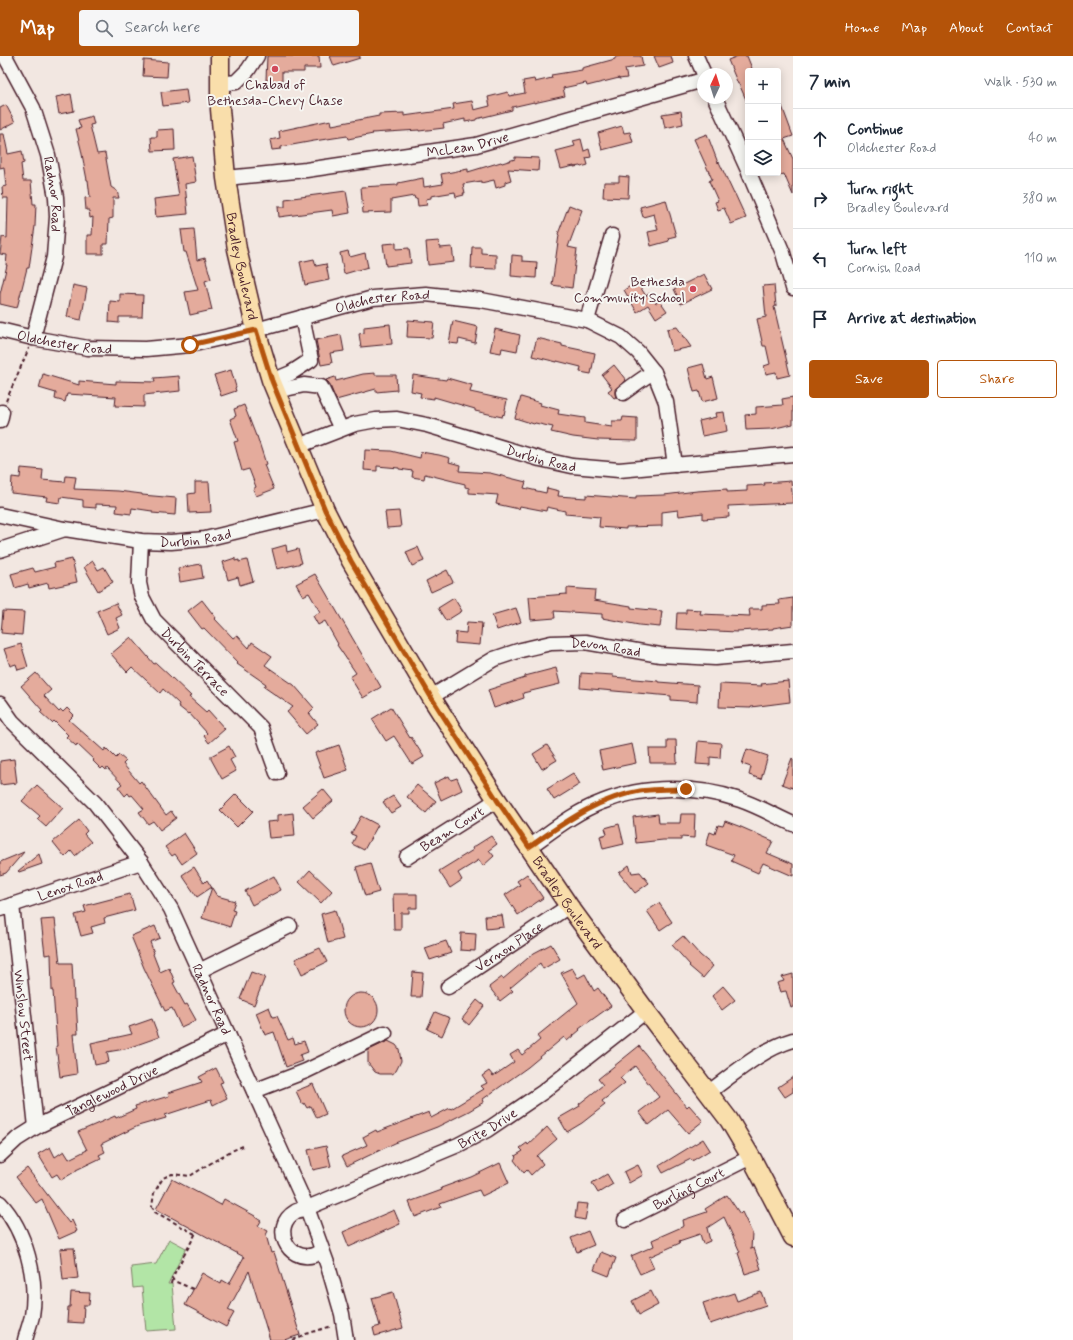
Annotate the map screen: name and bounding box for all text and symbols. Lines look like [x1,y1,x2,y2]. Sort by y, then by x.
search box [79,10,359,46]
text: Map [20,16,55,41]
icon: search [93,17,115,39]
text: Search here [125,18,200,38]
text: Home [845,19,879,37]
text: Map [901,19,927,37]
text: About [949,19,984,37]
text: Contact [1006,19,1053,37]
marker: Chabad of Bethesda-Chevy Chase [270,64,280,74]
north arrow [697,68,733,104]
map controls [745,68,781,176]
button: + [745,68,781,104]
text: 7 min [809,71,851,93]
text: Walk · 530 m [984,74,1057,91]
place label: Chabad of Bethesda-Chevy Chase [207,76,343,110]
button: − [745,104,781,140]
text: Continue [847,120,903,140]
street label: McLean Drive [425,128,511,162]
icon: ahead [809,128,831,150]
text: 40 m [1028,130,1057,147]
button: layers [745,140,781,176]
text: Oldchester Road [847,140,936,157]
street label: Radnor Road [38,155,65,232]
text: Turn right [847,180,914,200]
icon: right [809,188,831,210]
text: 380 m [1022,190,1057,207]
text: Bradley Boulevard [847,200,949,217]
street label: Bradley Boulevard [221,211,261,322]
text: Turn left [847,240,907,260]
icon: left [809,248,831,270]
text: 110 m [1024,250,1057,267]
text: Cornish Road [847,260,920,277]
place label: Bethesda Community School [574,273,685,307]
marker: Bethesda Community School [688,284,698,294]
street label: Oldchester Road [333,286,431,318]
icon: arrive [809,308,831,330]
text: Arrive at destination [847,309,976,329]
street label: Oldchester Road [15,326,112,358]
route start [181,336,199,354]
button: Save [809,360,929,398]
button: Share [937,360,1057,398]
street label: Durbin Road [504,441,577,476]
street label: Durbin Road [159,525,233,552]
street label: Durbin Terrace [157,624,233,701]
street label: Devon Road [570,634,642,662]
route end [677,780,695,798]
street label: Beam Court [417,803,488,856]
street label: Bradley Boulevard [528,853,606,953]
street label: Lenox Road [36,867,105,906]
street label: Vernon Place [472,918,547,977]
street label: Radnor Road [187,961,235,1038]
street label: Winslow Street [9,969,37,1063]
street label: Tanglewood Drive [63,1061,161,1121]
street label: Brite Drive [455,1104,521,1153]
street label: Burling Court [650,1164,728,1215]

